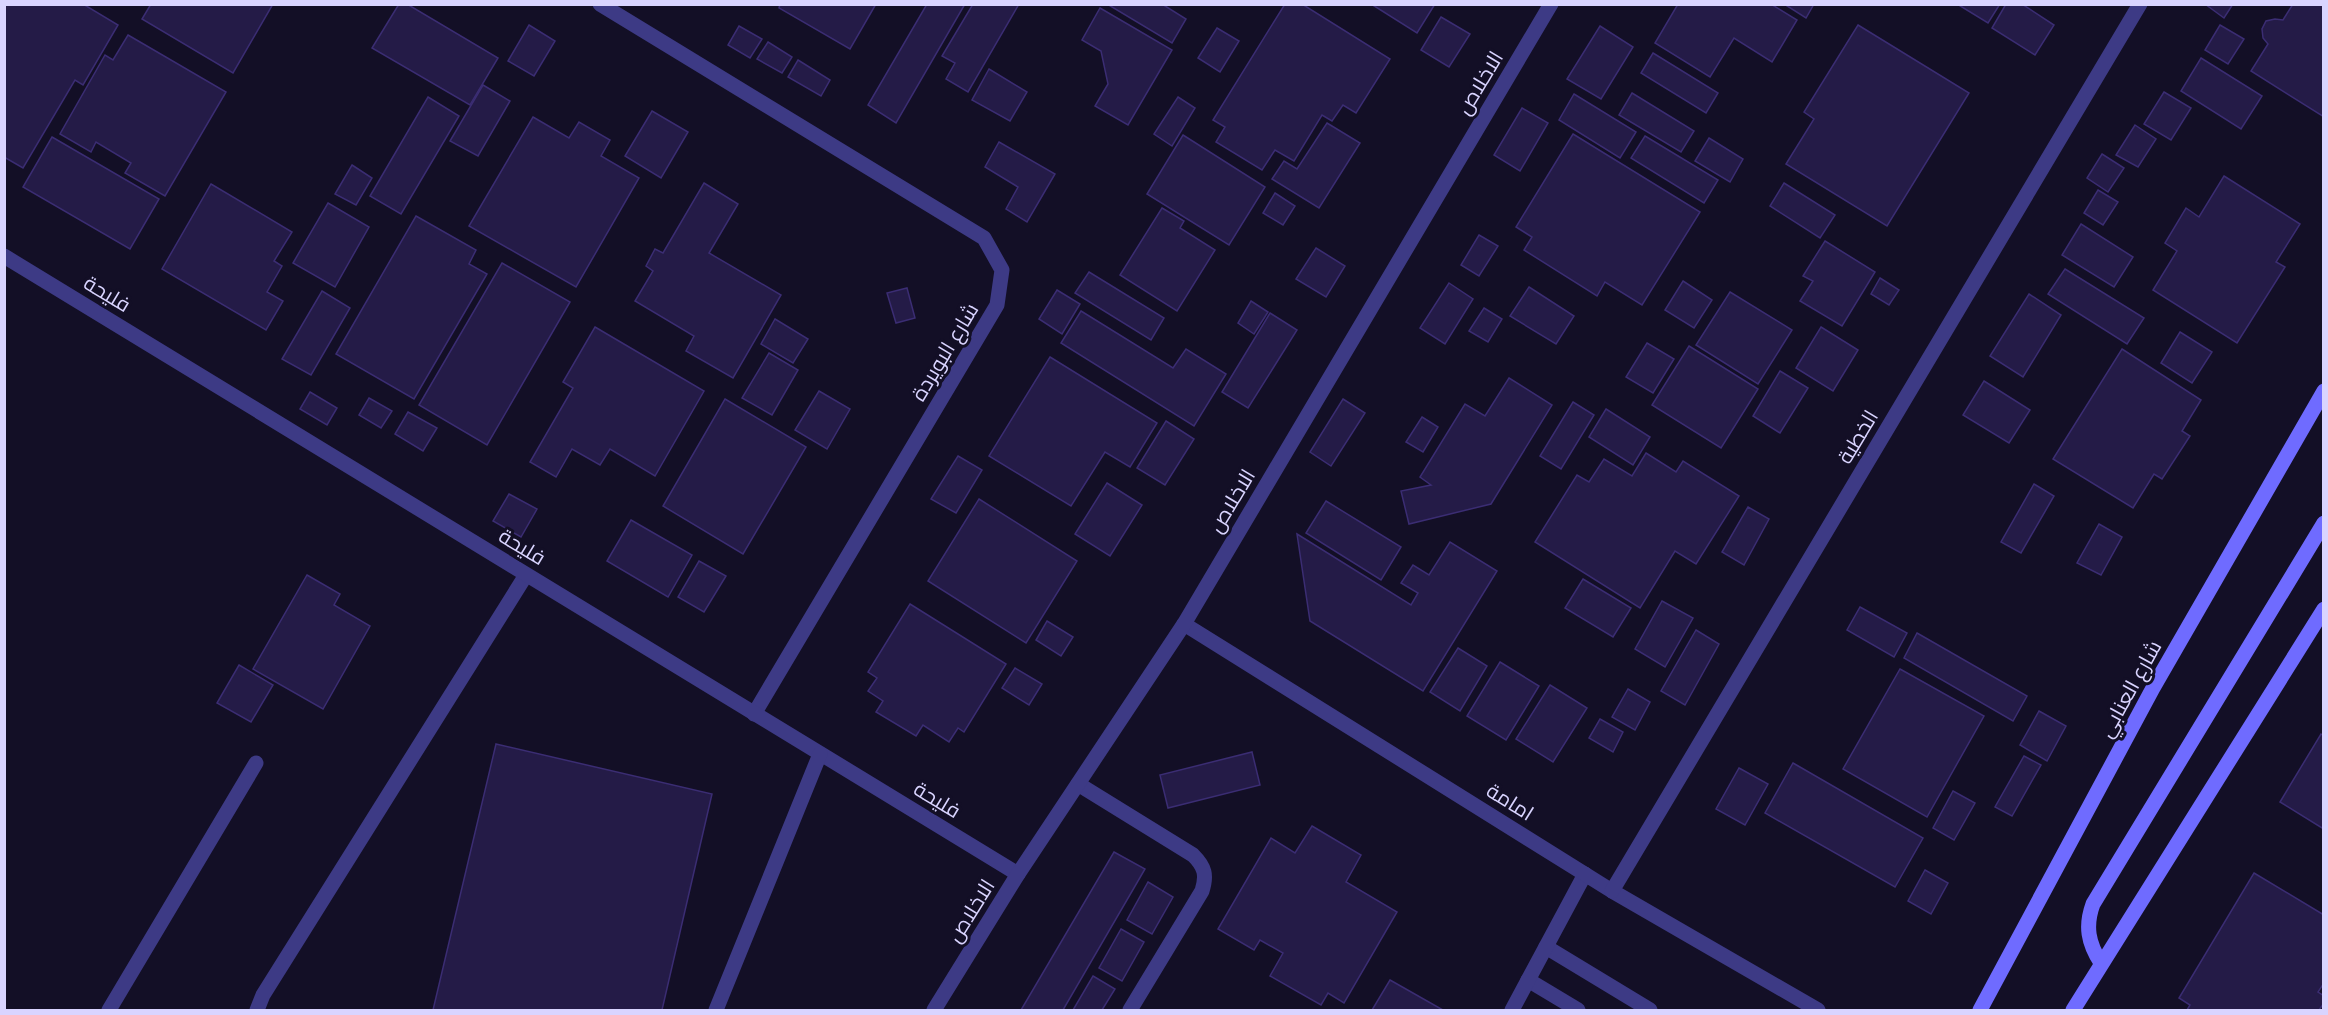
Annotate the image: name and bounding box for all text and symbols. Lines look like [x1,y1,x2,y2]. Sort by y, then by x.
street label: الاخلاص [1452,47,1509,120]
street label: فليحة [79,271,135,317]
street label: شارع البويردة [906,299,985,406]
street label: الخطية [1833,406,1883,468]
street label: الاخلاص [1204,465,1261,538]
street label: فليحة [494,524,550,570]
street label: شارع العنابي [2094,636,2170,744]
street label: فليحة [909,777,965,823]
street label: امامة [1482,778,1538,826]
street label: الاخلاص [942,875,1001,948]

